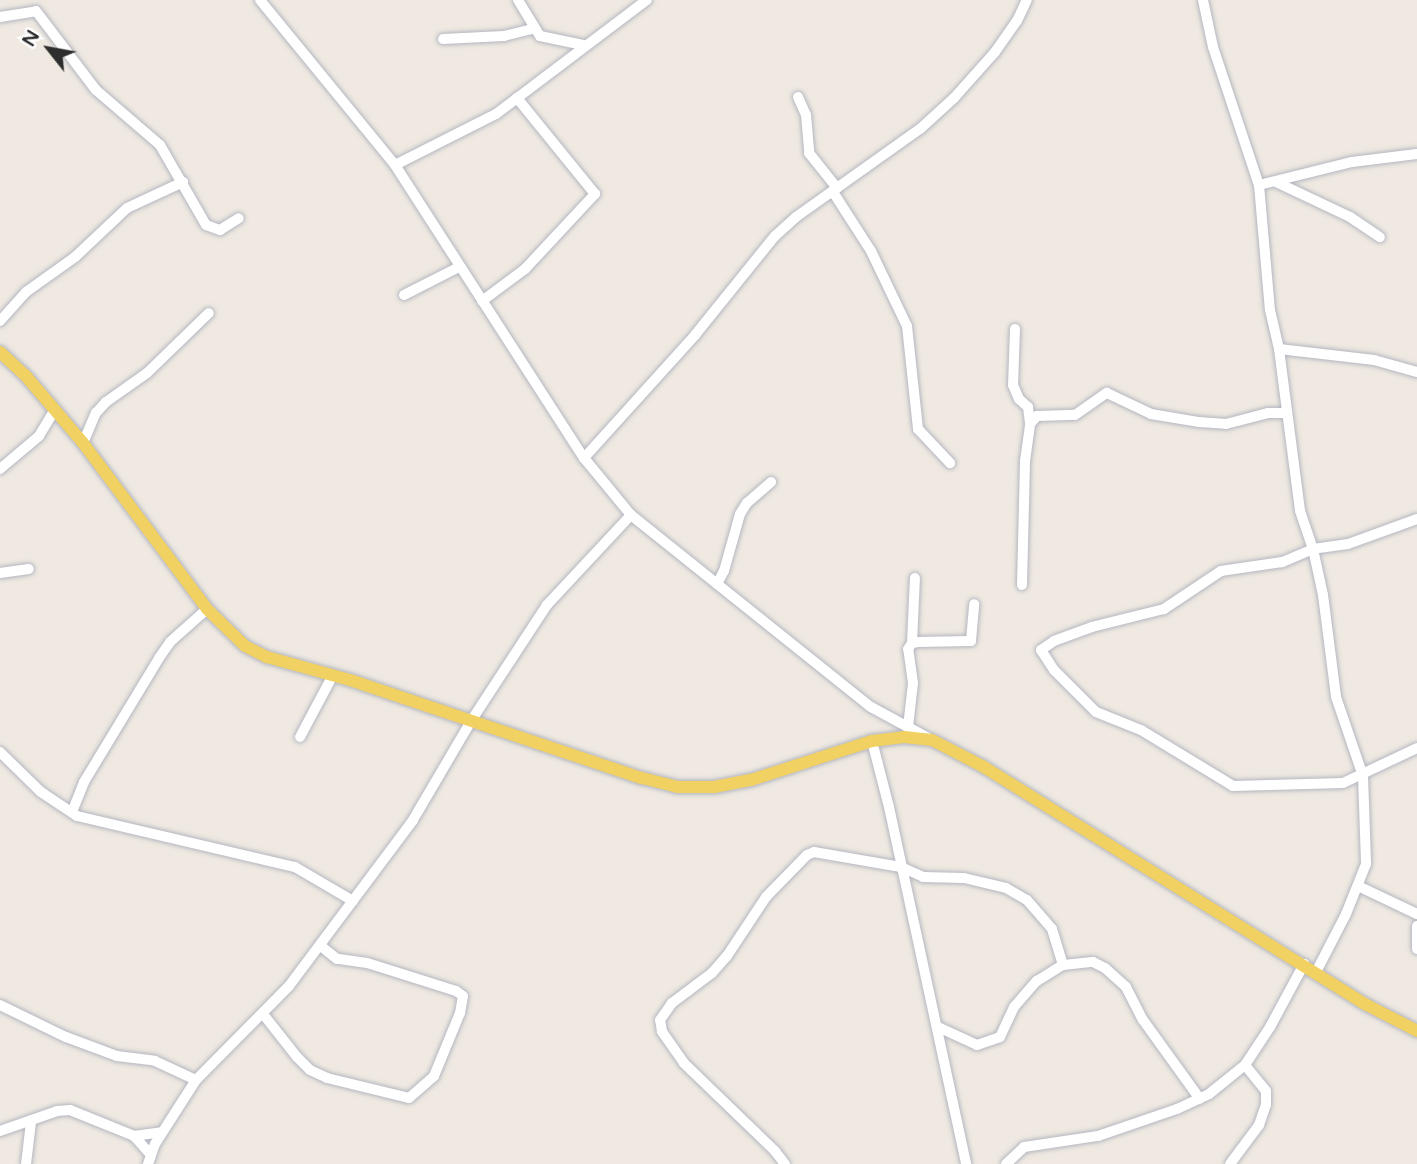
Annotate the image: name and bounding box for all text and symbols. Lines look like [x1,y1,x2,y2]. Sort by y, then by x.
north arrow [14,14,84,84]
text: N [18,26,44,50]

